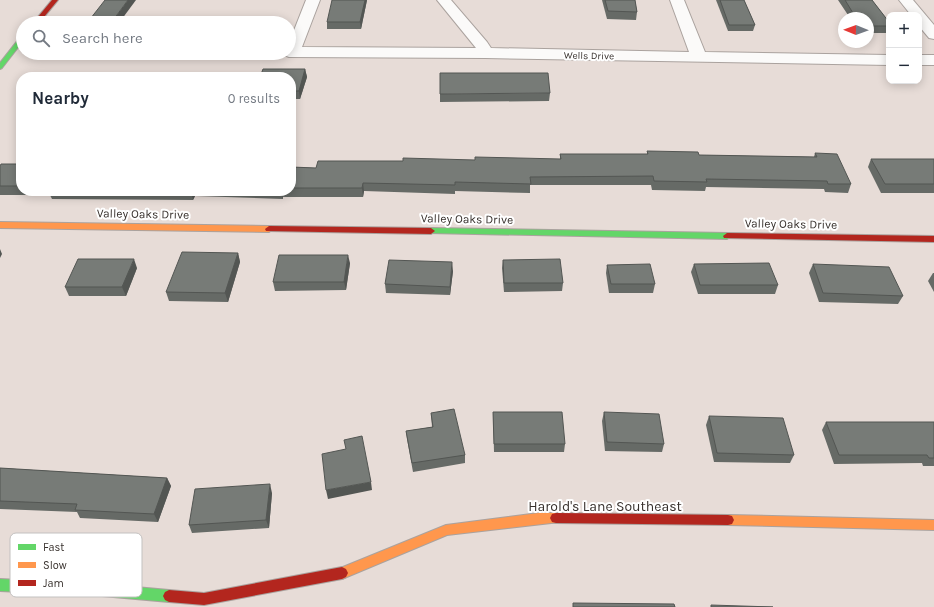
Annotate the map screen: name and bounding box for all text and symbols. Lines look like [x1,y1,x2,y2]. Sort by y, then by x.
north arrow [838,12,874,48]
map controls [886,12,922,84]
button: + [886,12,922,48]
search box [16,16,296,60]
icon: search [30,27,52,49]
text: Search here [62,29,143,47]
button: − [886,48,922,84]
street label: Wells Drive [564,50,614,62]
text: Nearby [32,88,89,108]
text: 0 results [228,91,280,106]
street label: Valley Oaks Drive [97,206,189,222]
street label: Valley Oaks Drive [421,211,513,227]
street label: Valley Oaks Drive [745,216,837,232]
street label: Harold's Lane Southeast [528,498,682,515]
legend [10,533,142,597]
text: Fast [43,541,64,554]
text: Slow [43,559,67,572]
text: Jam [43,577,64,590]

